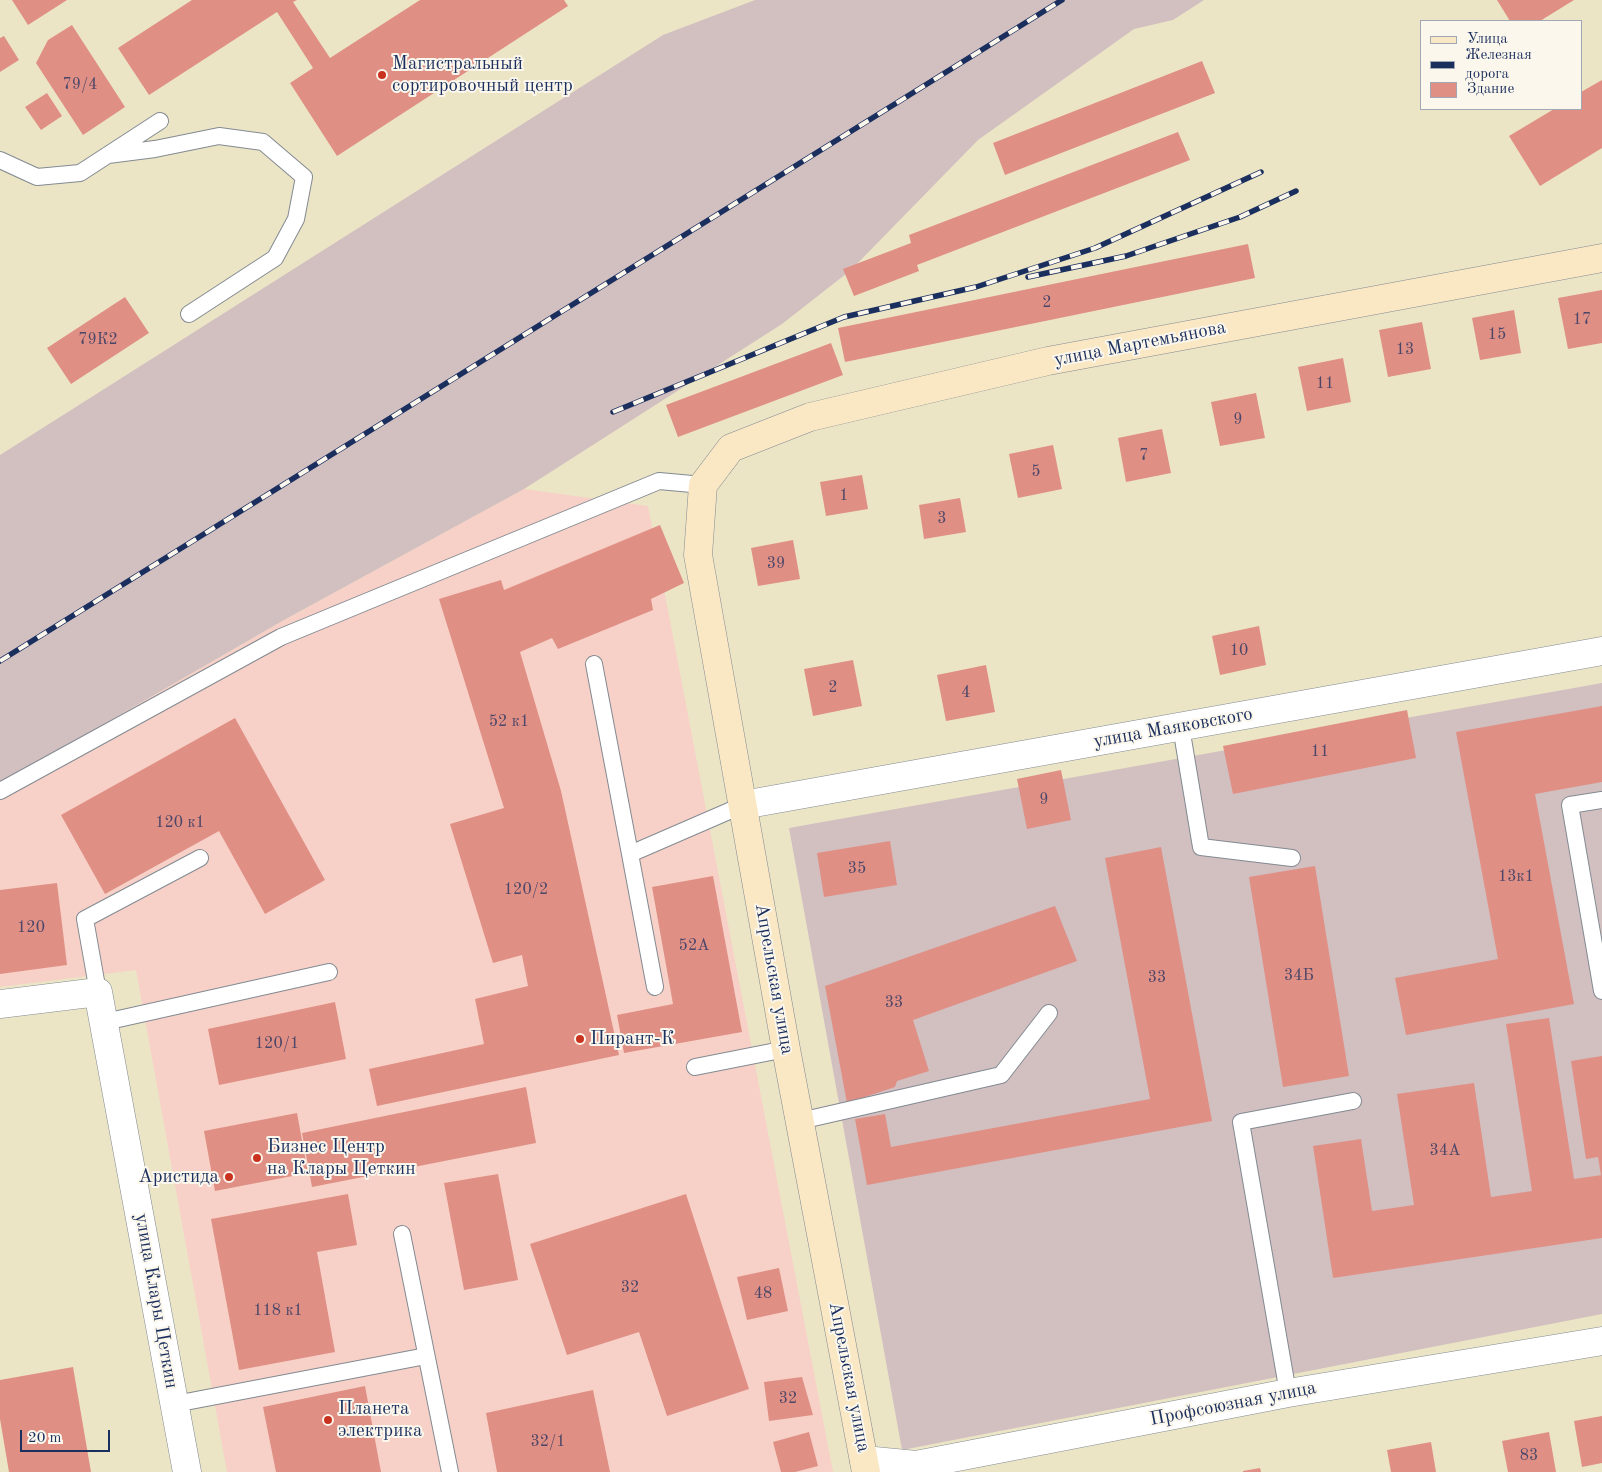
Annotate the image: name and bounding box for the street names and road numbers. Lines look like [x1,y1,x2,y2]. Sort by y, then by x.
street label: улица Мартемьянова [1052,316,1228,372]
street label: улица Маяковского [1092,703,1254,753]
street label: Апрельская улица [749,902,799,1056]
street label: улица Клары Цеткин [129,1212,183,1390]
street label: Апрельская улица [823,1300,875,1454]
street label: Профсоюзная улица [1148,1377,1318,1431]

